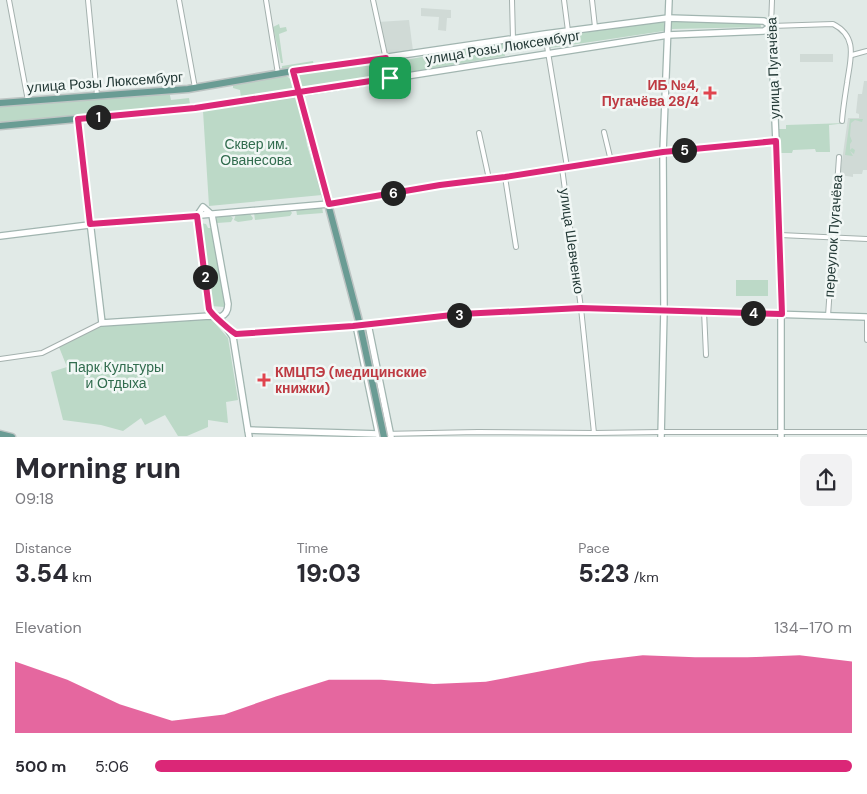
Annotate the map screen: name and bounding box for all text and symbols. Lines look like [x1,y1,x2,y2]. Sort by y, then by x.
street label: улица Пугачёва [762,17,784,119]
street label: улица Розы Люксембург [424,26,582,68]
pin [369,57,411,99]
icon: arrive [376,64,404,92]
street label: улица Розы Люксембург [26,68,184,96]
place label: ИБ №4, Пугачёва 28/4 [602,76,699,110]
marker: ИБ №4, Пугачёва 28/4 [703,86,717,100]
pin: 1 [86,104,110,130]
text: 1 [96,108,101,126]
park label: Сквер им. Ованесова [220,135,292,169]
pin: 5 [672,138,696,162]
text: 5 [680,141,689,159]
street label: переулок Пугачёва [820,174,846,298]
pin: 6 [380,180,406,206]
text: 6 [389,184,398,202]
street label: улица Шевченко [556,187,588,295]
pin: 2 [192,264,218,290]
text: 2 [201,268,210,286]
pin: 4 [740,300,766,326]
pin: 3 [446,302,472,328]
text: 4 [749,304,758,322]
text: 3 [455,306,464,324]
park label: Парк Культуры и Отдыха [68,358,164,392]
place label: КМЦПЭ (медицинские книжки) [275,363,427,397]
marker: КМЦПЭ (медицинские книжки) [257,373,271,387]
text: Morning run [15,450,181,487]
button: share [800,454,852,506]
text: 09:18 [15,488,54,509]
text: Distance [15,539,72,557]
text: Time [297,539,328,557]
text: Pace [578,539,610,557]
text: 3.54 [15,557,69,590]
text: 19:03 [297,557,361,590]
text: 5:23 [578,557,630,590]
text: km [69,568,92,586]
text: /km [630,568,659,586]
text: Elevation [15,617,82,638]
text: 134–170 m [774,617,852,638]
text: 500 m [15,756,66,777]
text: 5:06 [95,756,129,777]

